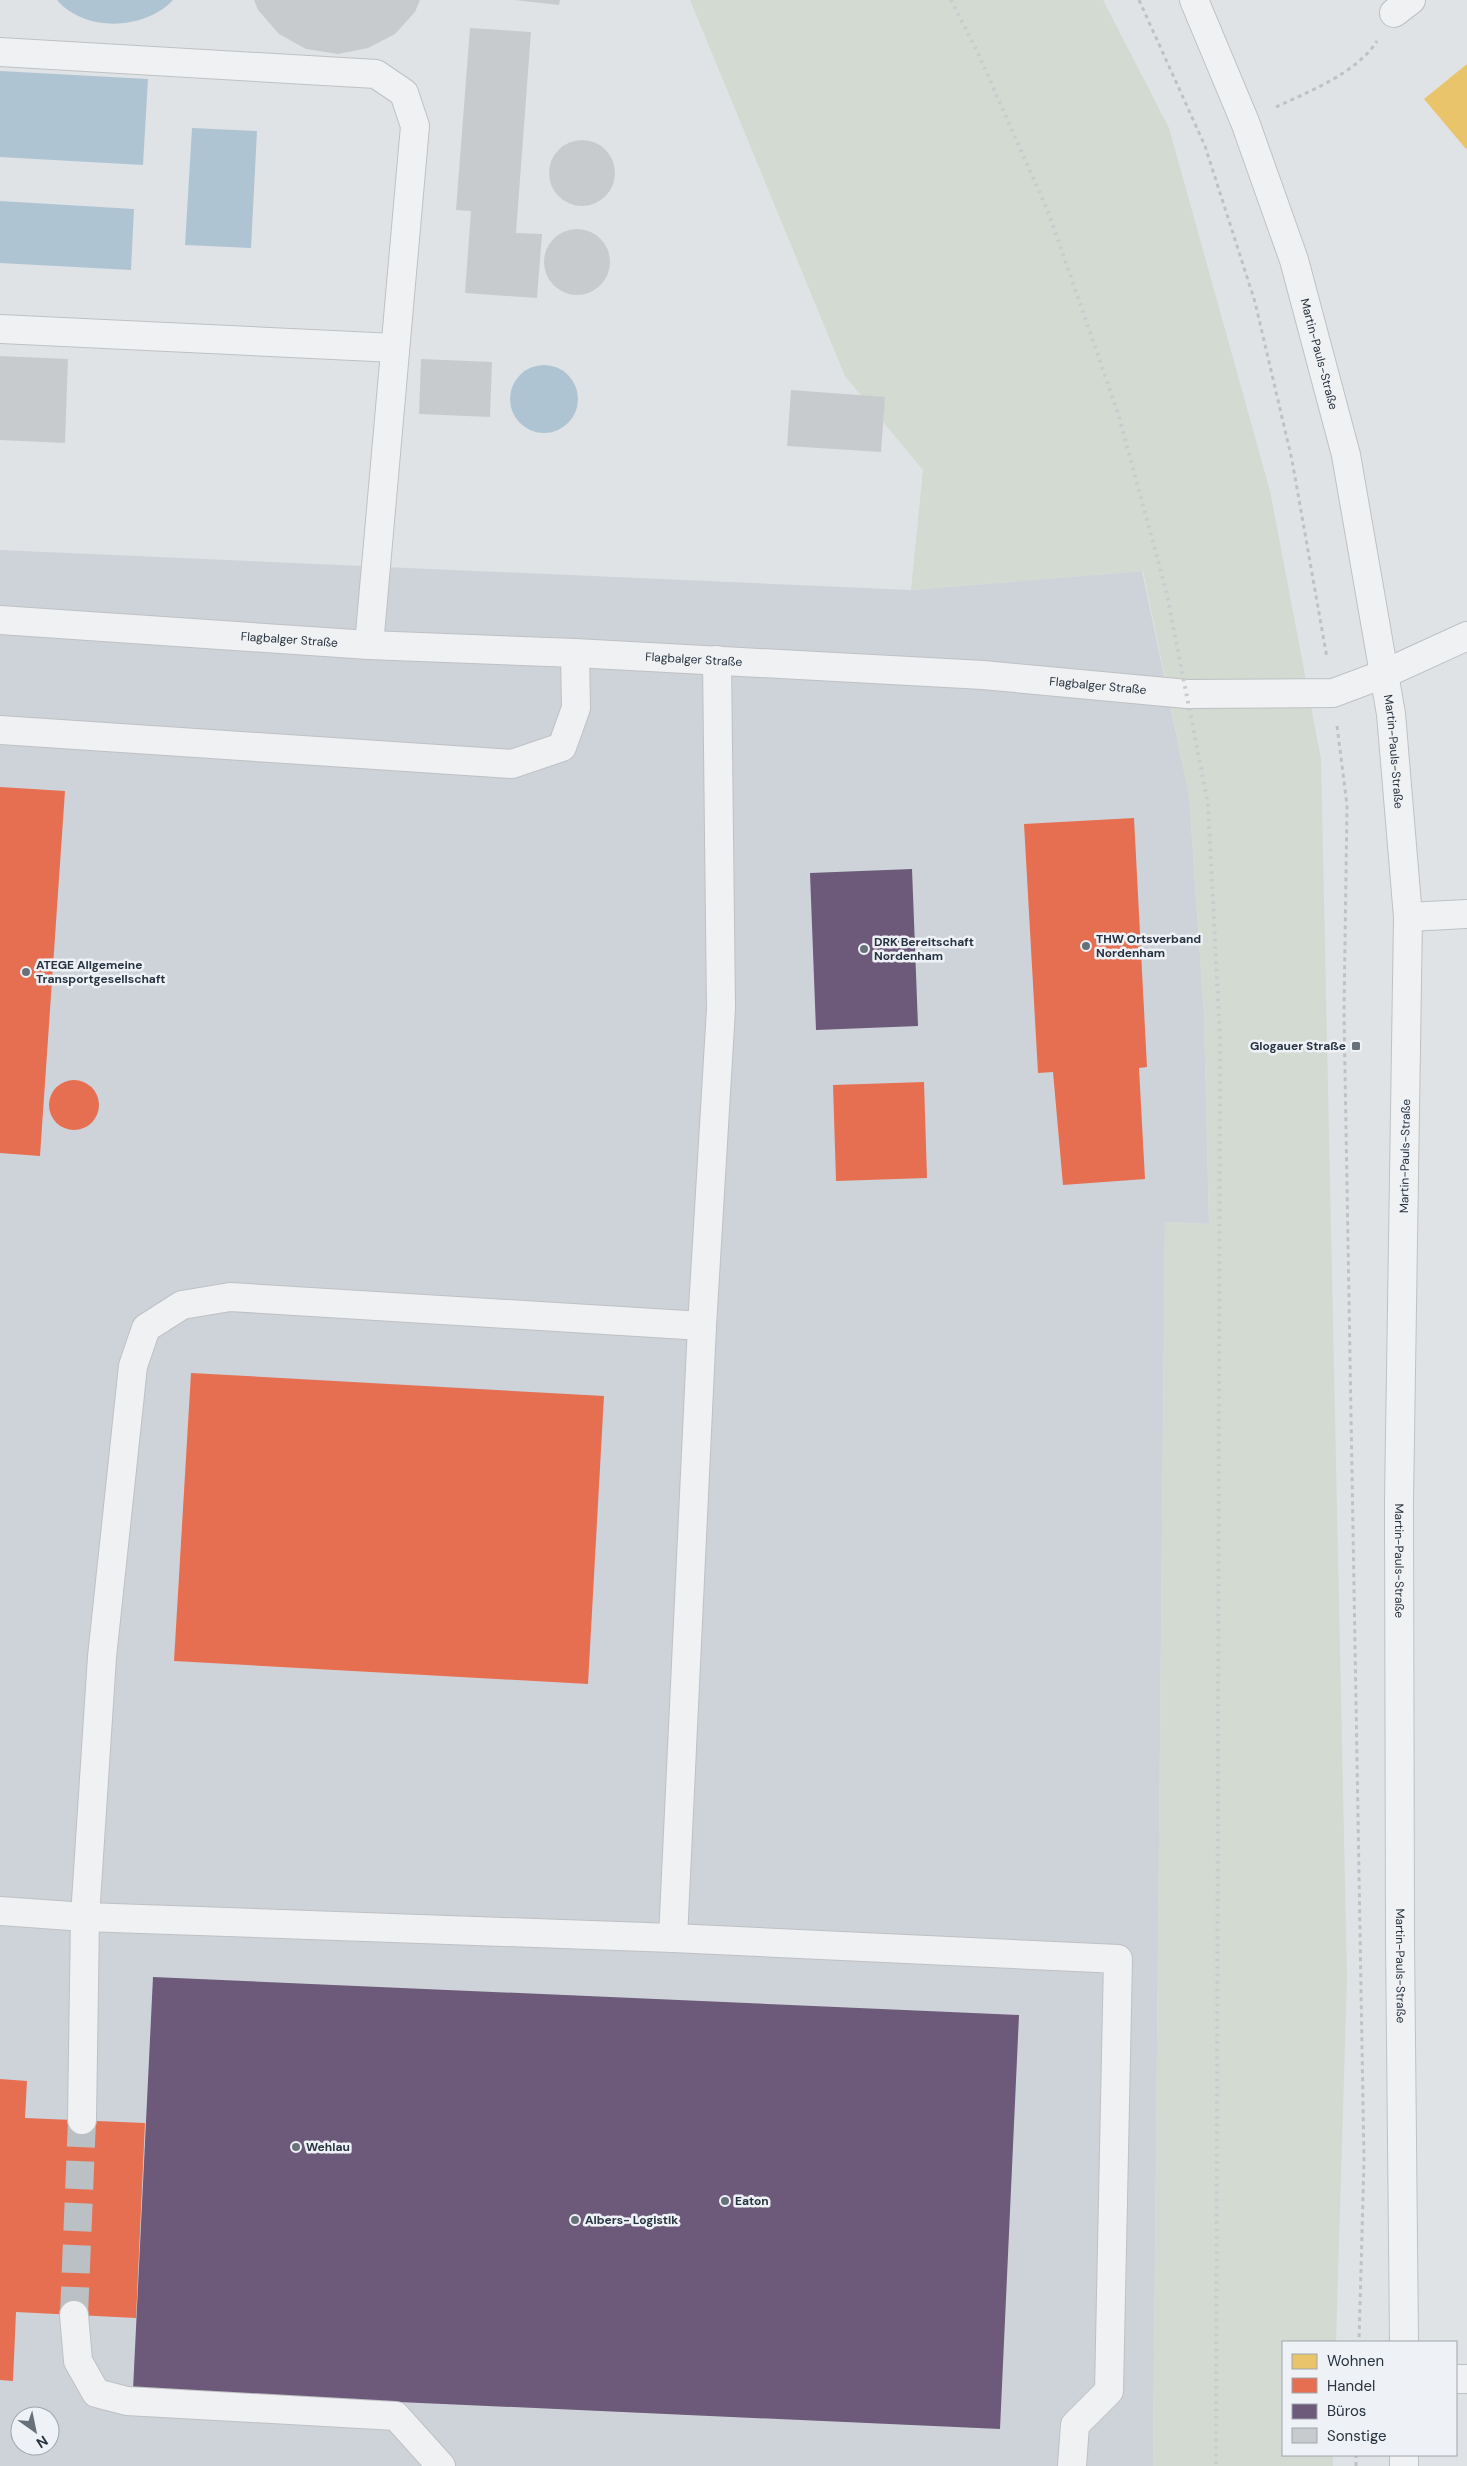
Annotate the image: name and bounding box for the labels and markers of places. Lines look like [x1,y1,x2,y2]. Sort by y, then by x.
place label: THW Ortsverband Nordenham [1096,931,1201,961]
place label: DRK Bereitschaft Nordenham [874,934,974,964]
marker: THW Ortsverband Nordenham [1080,940,1092,952]
marker: DRK Bereitschaft Nordenham [858,943,870,955]
place label: ATEGE Allgemeine Transportgesellschaft [36,957,166,987]
marker: ATEGE Allgemeine Transportgesellschaft [20,966,32,978]
place label: Glogauer Straße [1250,1038,1346,1054]
marker: Glogauer Straße [1350,1040,1362,1052]
place label: Wehlau [306,2139,350,2155]
marker: Wehlau [290,2141,302,2153]
place label: Eaton [735,2193,769,2209]
marker: Eaton [719,2195,731,2207]
place label: Albers- Logistik [585,2212,678,2228]
marker: Albers- Logistik [569,2214,581,2226]

